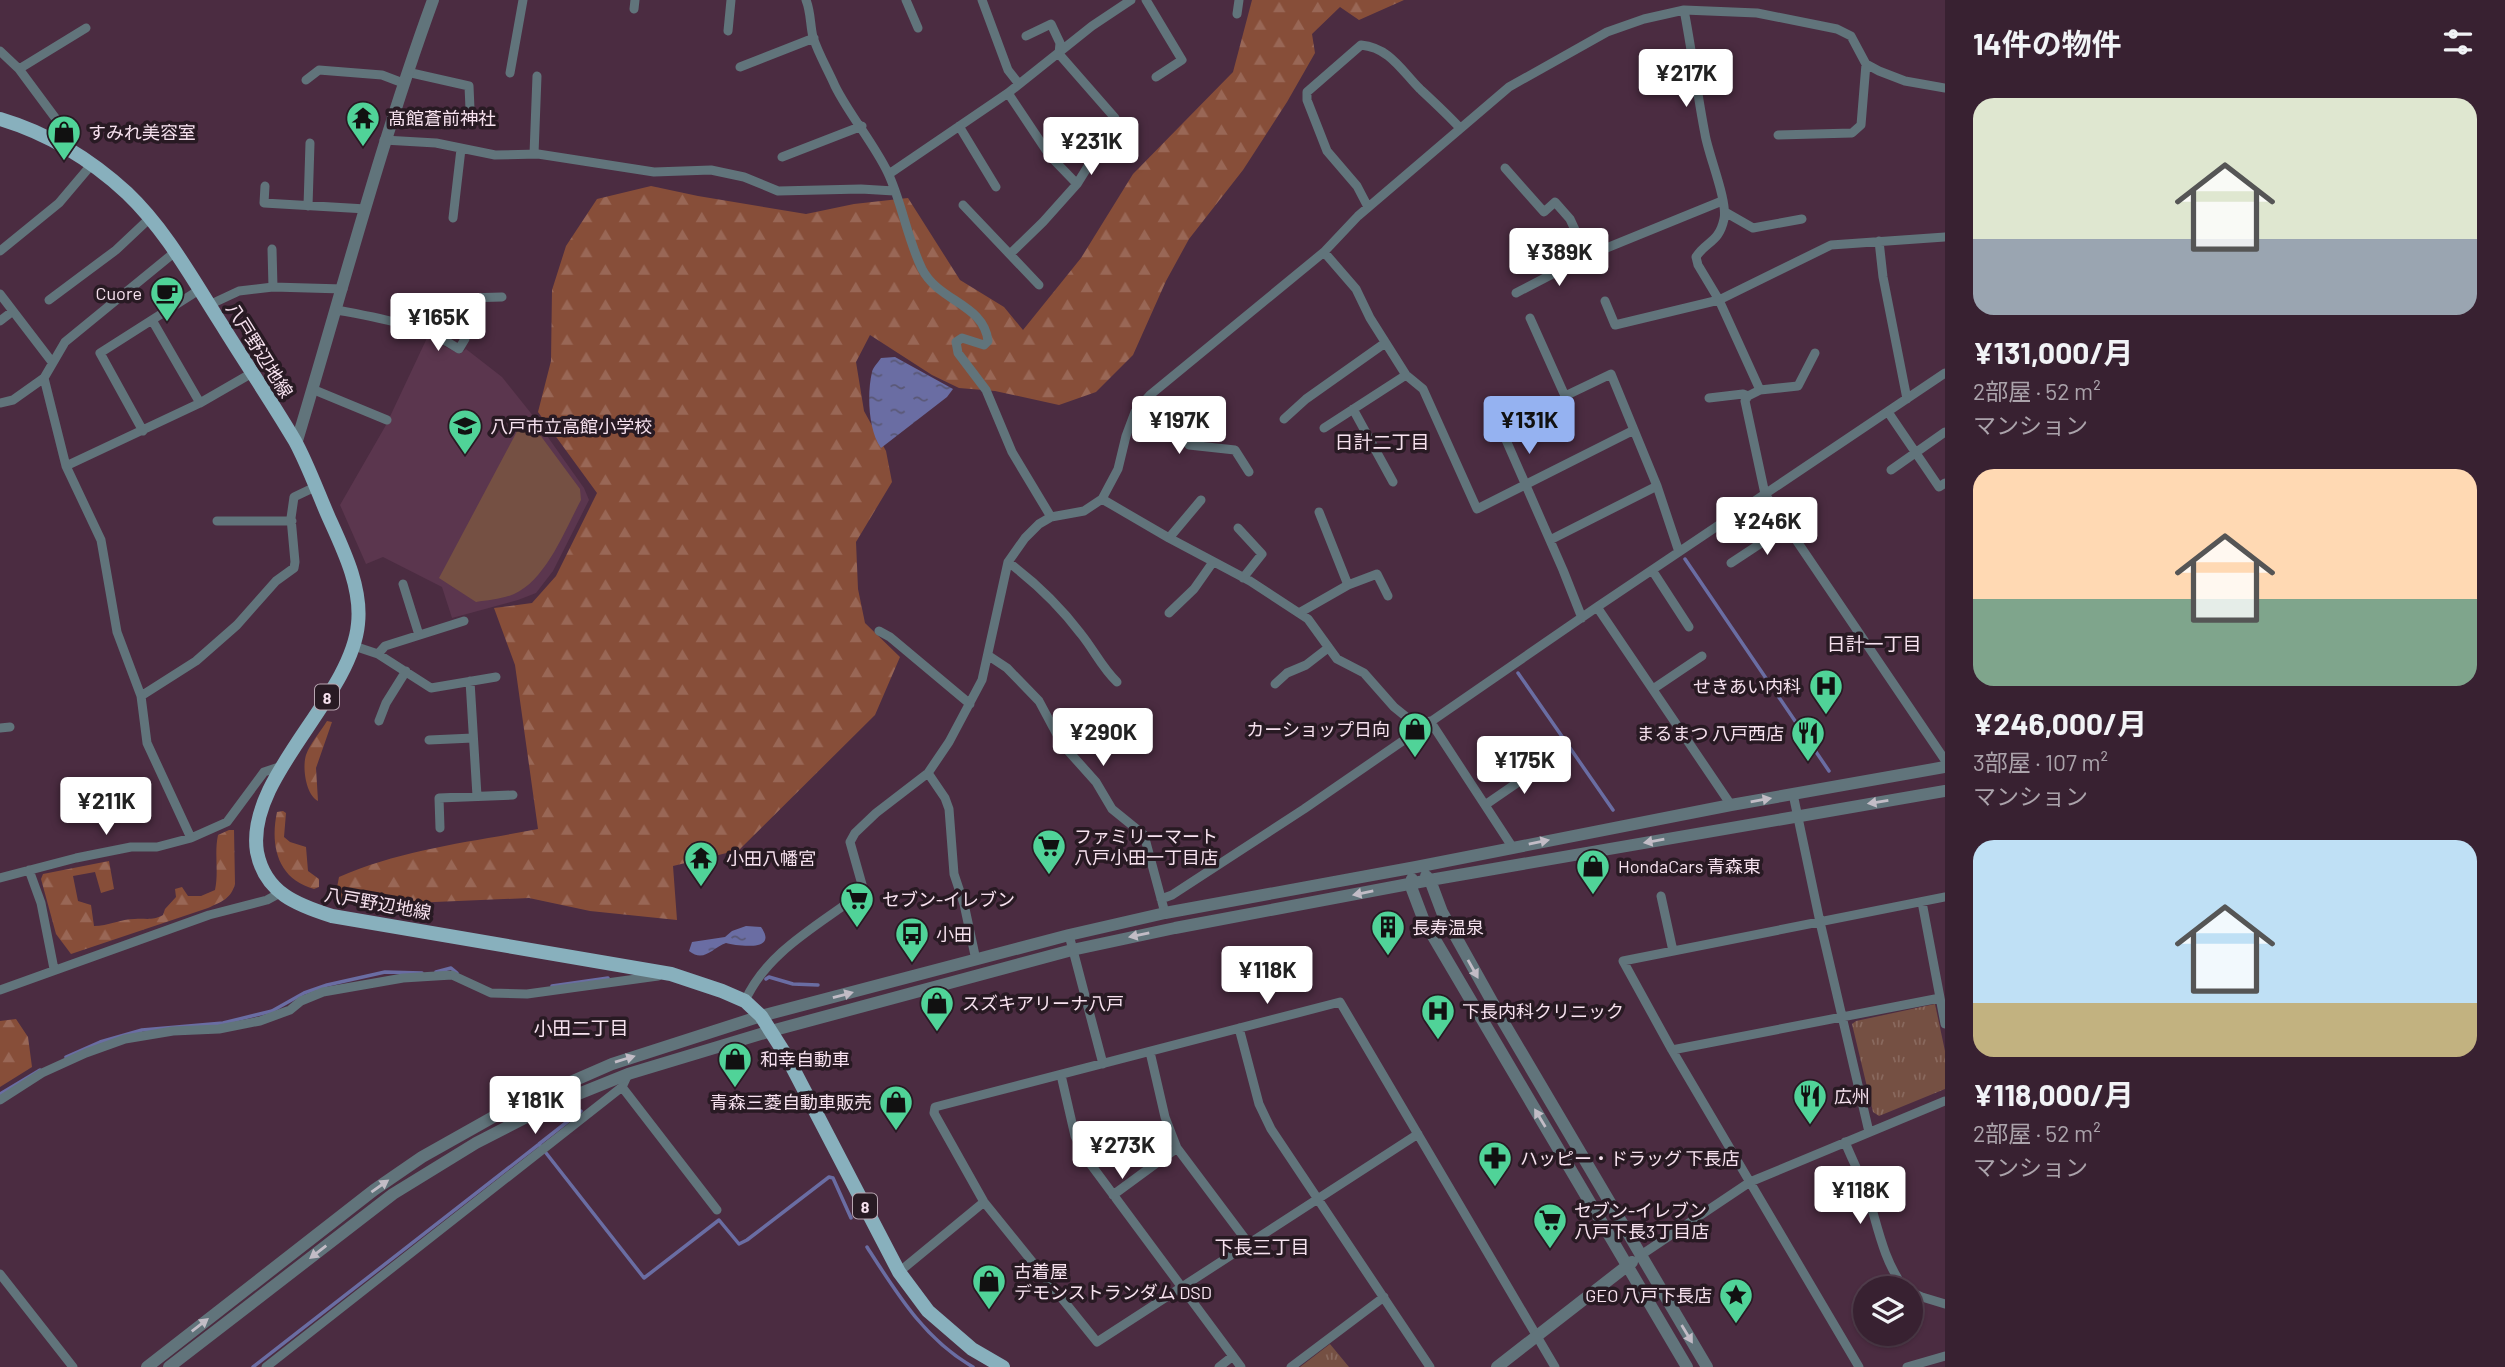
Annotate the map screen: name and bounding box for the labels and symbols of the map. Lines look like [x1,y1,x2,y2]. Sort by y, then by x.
pin: ¥217K [1637,50,1735,109]
temple icon: 髙館蒼前神社 [344,99,382,148]
place label: 髙館蒼前神社 [388,107,496,129]
shop icon: すみれ美容室 [45,113,83,162]
pin: ¥231K [1042,118,1140,177]
place label: すみれ美容室 [88,121,196,143]
pin: ¥389K [1510,229,1608,288]
cafe icon: Cuore [148,274,186,323]
place label: Cuore [96,282,142,304]
pin: ¥165K [389,294,487,353]
street label: 八戸野辺地線 [222,298,298,402]
pin: ¥197K [1130,396,1228,456]
pin: ¥131K [1480,396,1578,456]
school or university icon: 八戸市立高館小学校 [446,407,484,456]
place label: 八戸市立高館小学校 [490,415,652,437]
district label: 日計二丁目 [1334,430,1430,453]
pin: ¥246K [1718,498,1816,557]
district label: 日計一丁目 [1826,632,1922,655]
hospital icon: せきあい内科 [1807,667,1845,716]
place label: せきあい内科 [1693,675,1801,697]
road number: 8 [315,684,339,710]
pin: ¥290K [1054,708,1152,768]
shop icon: カーショップ日向 [1396,710,1434,759]
restaurant icon: まるまつ 八戸西店 [1789,714,1827,763]
place label: カーショップ日向 [1246,718,1390,740]
place label: まるまつ 八戸西店 [1636,722,1784,744]
pin: ¥175K [1475,736,1573,796]
pin: ¥211K [57,778,155,837]
one-way arrow [1750,794,1772,805]
one-way arrow [1867,797,1889,808]
place label: ファミリーマート 八戸小田一丁目店 [1074,825,1218,868]
supermarket icon: ファミリーマート 八戸小田一丁目店 [1030,827,1068,876]
one-way arrow [1642,836,1664,847]
one-way arrow [1528,837,1550,848]
temple icon: 小田八幡宮 [682,839,720,888]
place label: 小田八幡宮 [726,847,816,869]
shop icon: HondaCars 青森東 [1574,847,1612,896]
place label: HondaCars 青森東 [1618,855,1761,877]
supermarket icon: セブン-イレブン [838,880,876,929]
street label: 八戸野辺地線 [323,883,433,923]
one-way arrow [1352,887,1374,898]
place label: セブン-イレブン [882,888,1015,910]
building icon: 長寿温泉 [1369,908,1407,957]
bus stop icon: 小田 [893,915,931,964]
place label: 長寿温泉 [1412,916,1484,938]
place label: 小田 [936,923,972,945]
one-way arrow [1128,930,1150,941]
pin: ¥118K [1218,946,1316,1006]
one-way arrow [1467,959,1479,978]
shop icon: スズキアリーナ八戸 [918,984,956,1033]
one-way arrow [832,989,854,1000]
place label: スズキアリーナ八戸 [962,992,1124,1014]
hospital icon: 下長内科クリニック [1419,992,1457,1041]
place label: 下長内科クリニック [1462,1000,1624,1022]
district label: 小田二丁目 [533,1016,629,1039]
shop icon: 和幸自動車 [716,1040,754,1089]
place label: 和幸自動車 [760,1048,850,1070]
one-way arrow [615,1054,636,1064]
pin: ¥181K [486,1076,584,1136]
restaurant icon: 広州 [1791,1077,1829,1126]
shop icon: 青森三菱自動車販売 [877,1083,915,1132]
place label: 広州 [1834,1085,1870,1107]
place label: 青森三菱自動車販売 [710,1091,872,1113]
one-way arrow [1534,1109,1547,1128]
pin: ¥273K [1073,1122,1171,1181]
pharmacy icon: ハッピー・ドラッグ 下長店 [1476,1139,1514,1188]
place label: ハッピー・ドラッグ 下長店 [1520,1147,1740,1169]
pin: ¥118K [1811,1166,1909,1226]
one-way arrow [371,1179,389,1193]
road number: 8 [853,1194,877,1218]
place label: セブン-イレブン 八戸下長3丁目店 [1574,1199,1709,1242]
supermarket icon: セブン-イレブン 八戸下長3丁目店 [1531,1201,1569,1250]
district label: 下長三丁目 [1214,1235,1310,1258]
one-way arrow [309,1244,327,1258]
place label: 古着屋 デモンストランダム DSD [1014,1260,1212,1303]
shop icon: 古着屋 デモンストランダム DSD [970,1262,1008,1311]
place icon: GEO 八戸下長店 [1717,1276,1755,1325]
place label: GEO 八戸下長店 [1585,1284,1712,1306]
one-way arrow [191,1317,209,1332]
one-way arrow [1681,1324,1694,1343]

